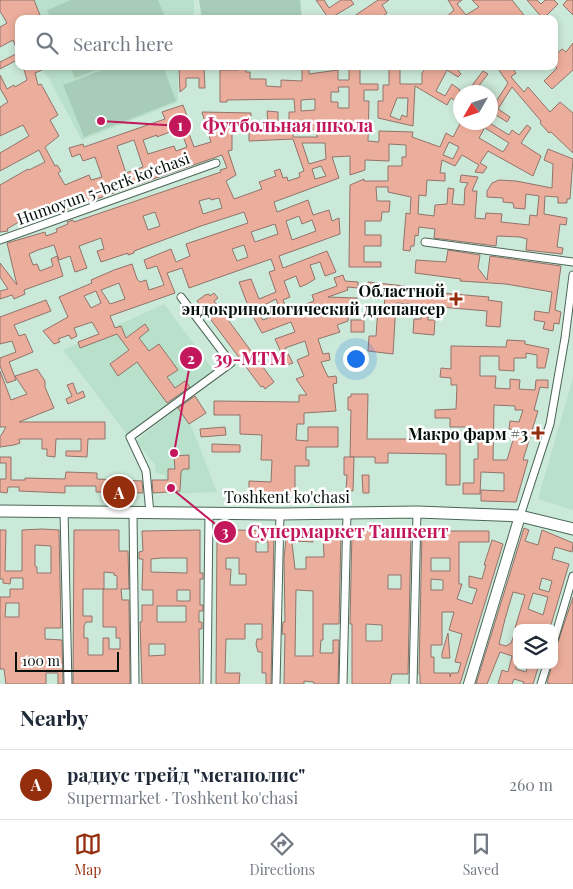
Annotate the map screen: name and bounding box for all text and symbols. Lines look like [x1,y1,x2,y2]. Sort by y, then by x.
search box [15,15,558,70]
icon: search [33,29,61,57]
text: Search here [73,30,173,56]
north arrow [453,85,498,130]
callout: Футбольная школа [168,110,383,143]
text: Футбольная школа [203,113,374,137]
text: 1 [177,115,183,135]
street label: Humoyun 5-berk koʻchasi [14,147,193,229]
place label: Областной эндокринологический диспансер [182,280,446,319]
marker: Областной эндокринологический диспансер [449,292,463,306]
callout: 39-MTM [178,342,296,375]
text: 39-MTM [214,346,287,370]
your location [343,346,369,372]
text: 2 [187,348,195,368]
place label: Макро фарм #3 [408,423,528,444]
marker: Макро фарм #3 [532,427,544,439]
pin: A [103,473,135,511]
street label: Toshkent ko'chasi [224,486,350,507]
callout: Супермаркет Ташкент [213,515,459,548]
text: Супермаркет Ташкент [247,519,449,543]
text: 3 [221,521,229,541]
map controls [513,624,558,669]
button: layers [513,624,558,669]
scale bar [15,649,119,672]
text: 100 m [22,651,60,670]
text: Nearby [20,703,89,731]
text: радиус трейд "мегаполис" [67,761,305,787]
text: A [31,774,41,795]
text: 260 m [509,774,553,795]
text: Supermarket · Toshkent ko'chasi [67,787,298,808]
tab: Map [74,830,102,879]
tab: Directions [250,830,315,879]
tab: Saved [463,830,499,879]

